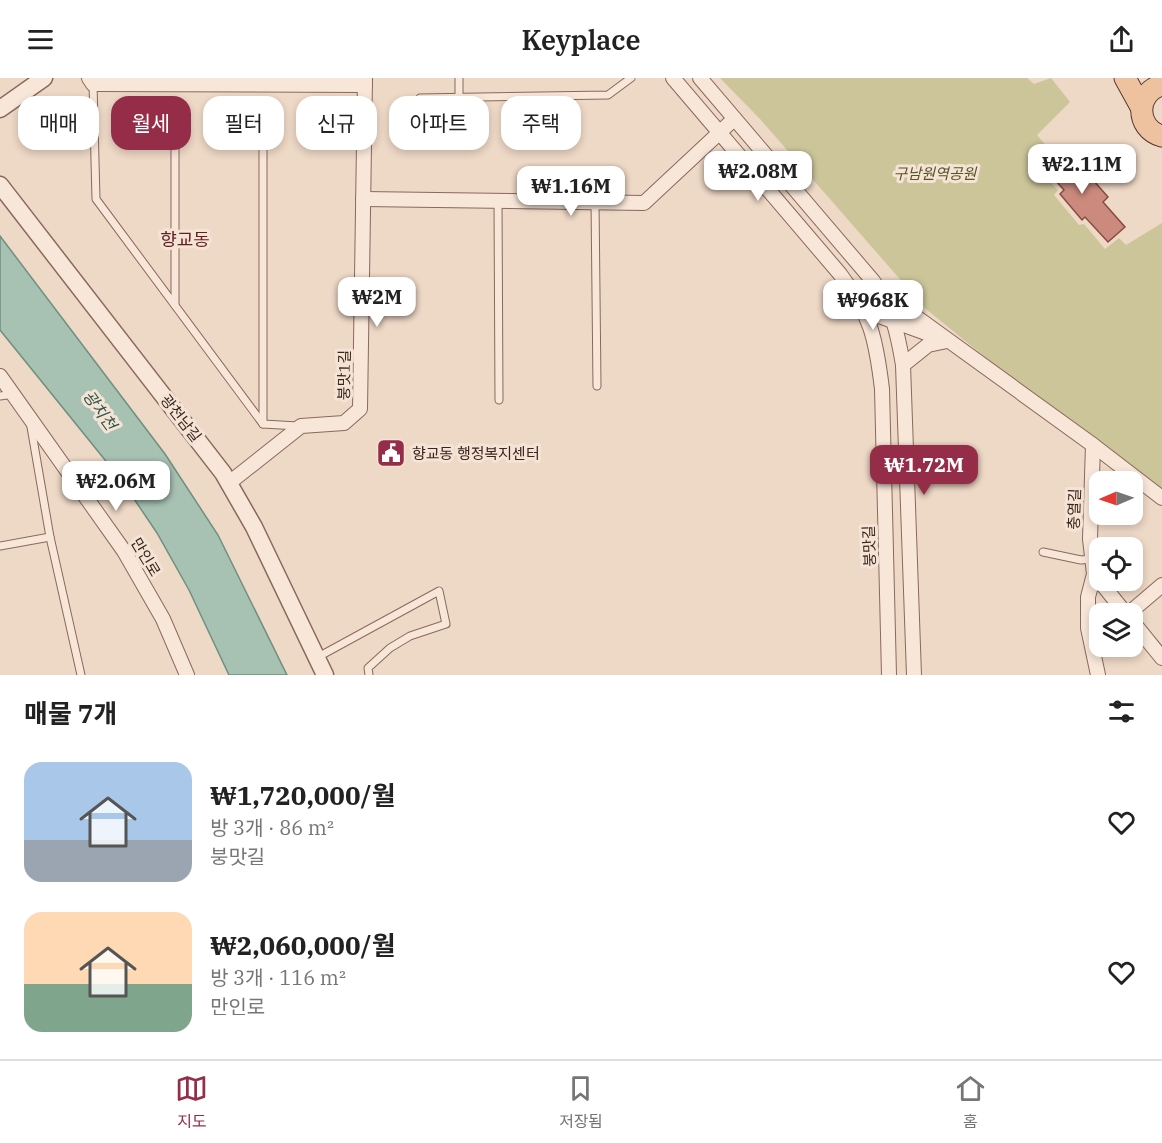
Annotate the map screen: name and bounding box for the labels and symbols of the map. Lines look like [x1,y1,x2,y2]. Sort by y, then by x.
pin: ₩2.11M [1033,144,1131,195]
pin: ₩2.08M [709,151,807,202]
park label: 구남원역공원 [894,164,978,183]
pin: ₩1.16M [522,166,620,217]
district label: 향교동 [160,228,210,251]
pin: ₩2M [348,277,406,328]
pin: ₩968K [831,280,915,331]
street label: 붕맛1길 [334,350,354,400]
water label: 광치천 [79,386,122,436]
street label: 광천남길 [157,390,205,446]
public building icon: 향교동 행정복지센터 [375,437,407,469]
place label: 향교동 행정복지센터 [412,444,540,463]
pin: ₩1.72M [875,445,973,496]
pin: ₩2.06M [67,461,165,512]
north arrow [1089,471,1143,525]
street label: 충열길 [1064,488,1084,530]
street label: 붕맛길 [859,525,879,567]
street label: 만인로 [127,534,165,580]

